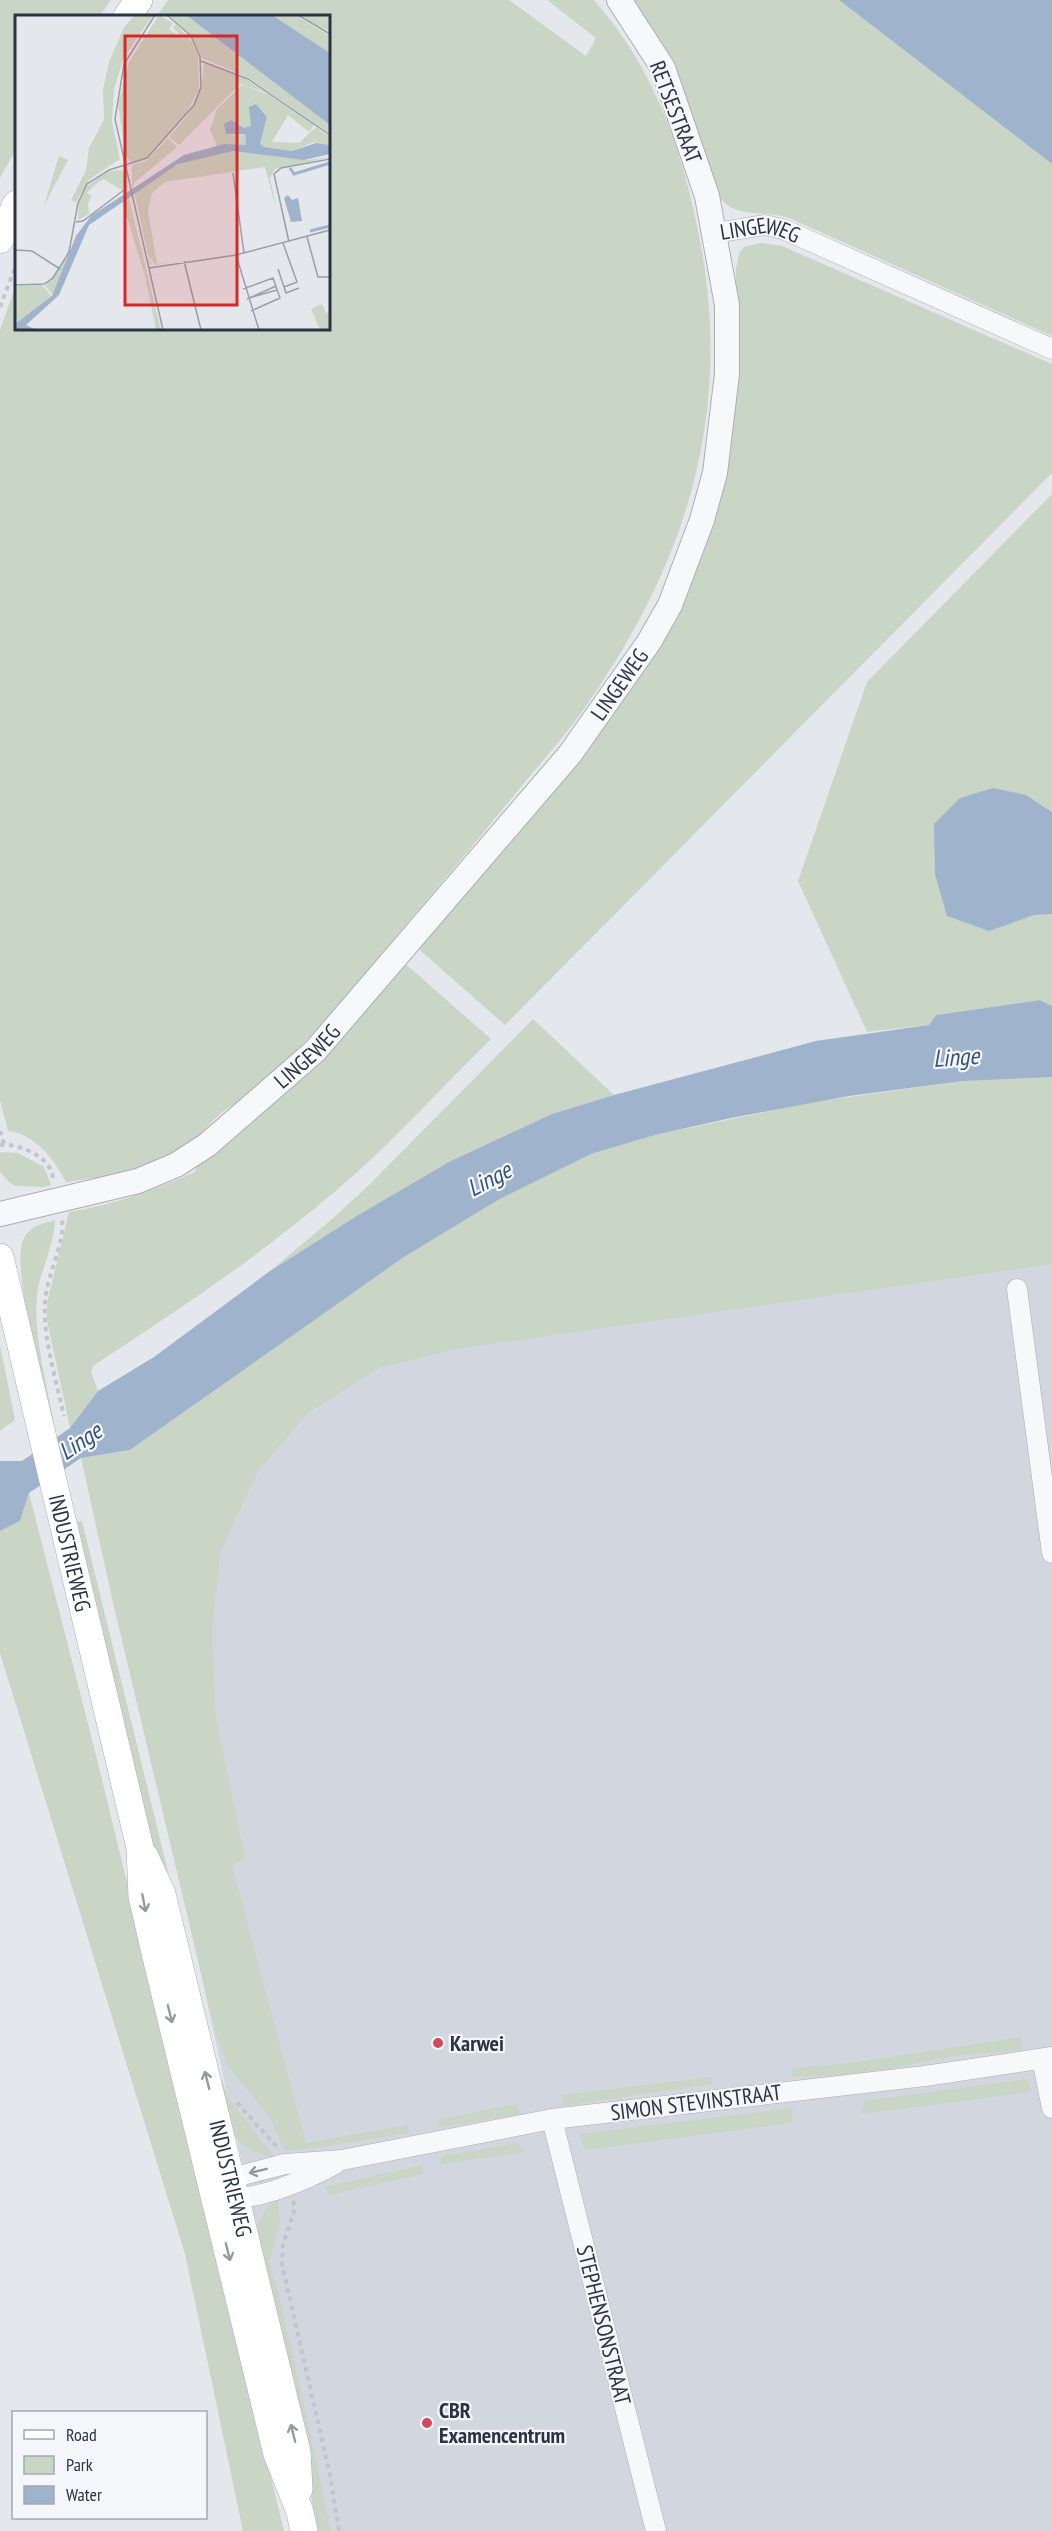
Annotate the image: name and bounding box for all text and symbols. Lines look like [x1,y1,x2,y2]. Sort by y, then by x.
inset map [15,15,330,330]
street label: RETSESTRAAT [644,57,708,167]
street label: LINGEWEG [718,211,805,249]
street label: LINGEWEG [584,643,654,726]
street label: LINGEWEG [268,1018,346,1094]
water label: Linge [932,1040,982,1074]
water label: Linge [461,1154,518,1203]
water label: Linge [52,1414,109,1467]
street label: INDUSTRIEWEG [43,1491,97,1614]
one-way arrow [139,1893,150,1913]
one-way arrow [164,2004,176,2023]
place label: Karwei [450,2029,504,2057]
marker: Karwei [431,2036,445,2050]
one-way arrow [201,2071,213,2090]
street label: SIMON STEVINSTRAAT [609,2078,783,2126]
street label: INDUSTRIEWEG [203,2117,258,2239]
one-way arrow [248,2166,267,2178]
one-way arrow [222,2242,234,2261]
street label: STEPHENSONSTRAAT [571,2242,637,2408]
place label: CBR Examencentrum [439,2396,565,2449]
legend [12,2411,207,2519]
marker: CBR Examencentrum [420,2416,434,2430]
text: Road [66,2423,97,2446]
one-way arrow [286,2424,298,2443]
text: Park [66,2453,93,2476]
text: Water [66,2483,102,2506]

